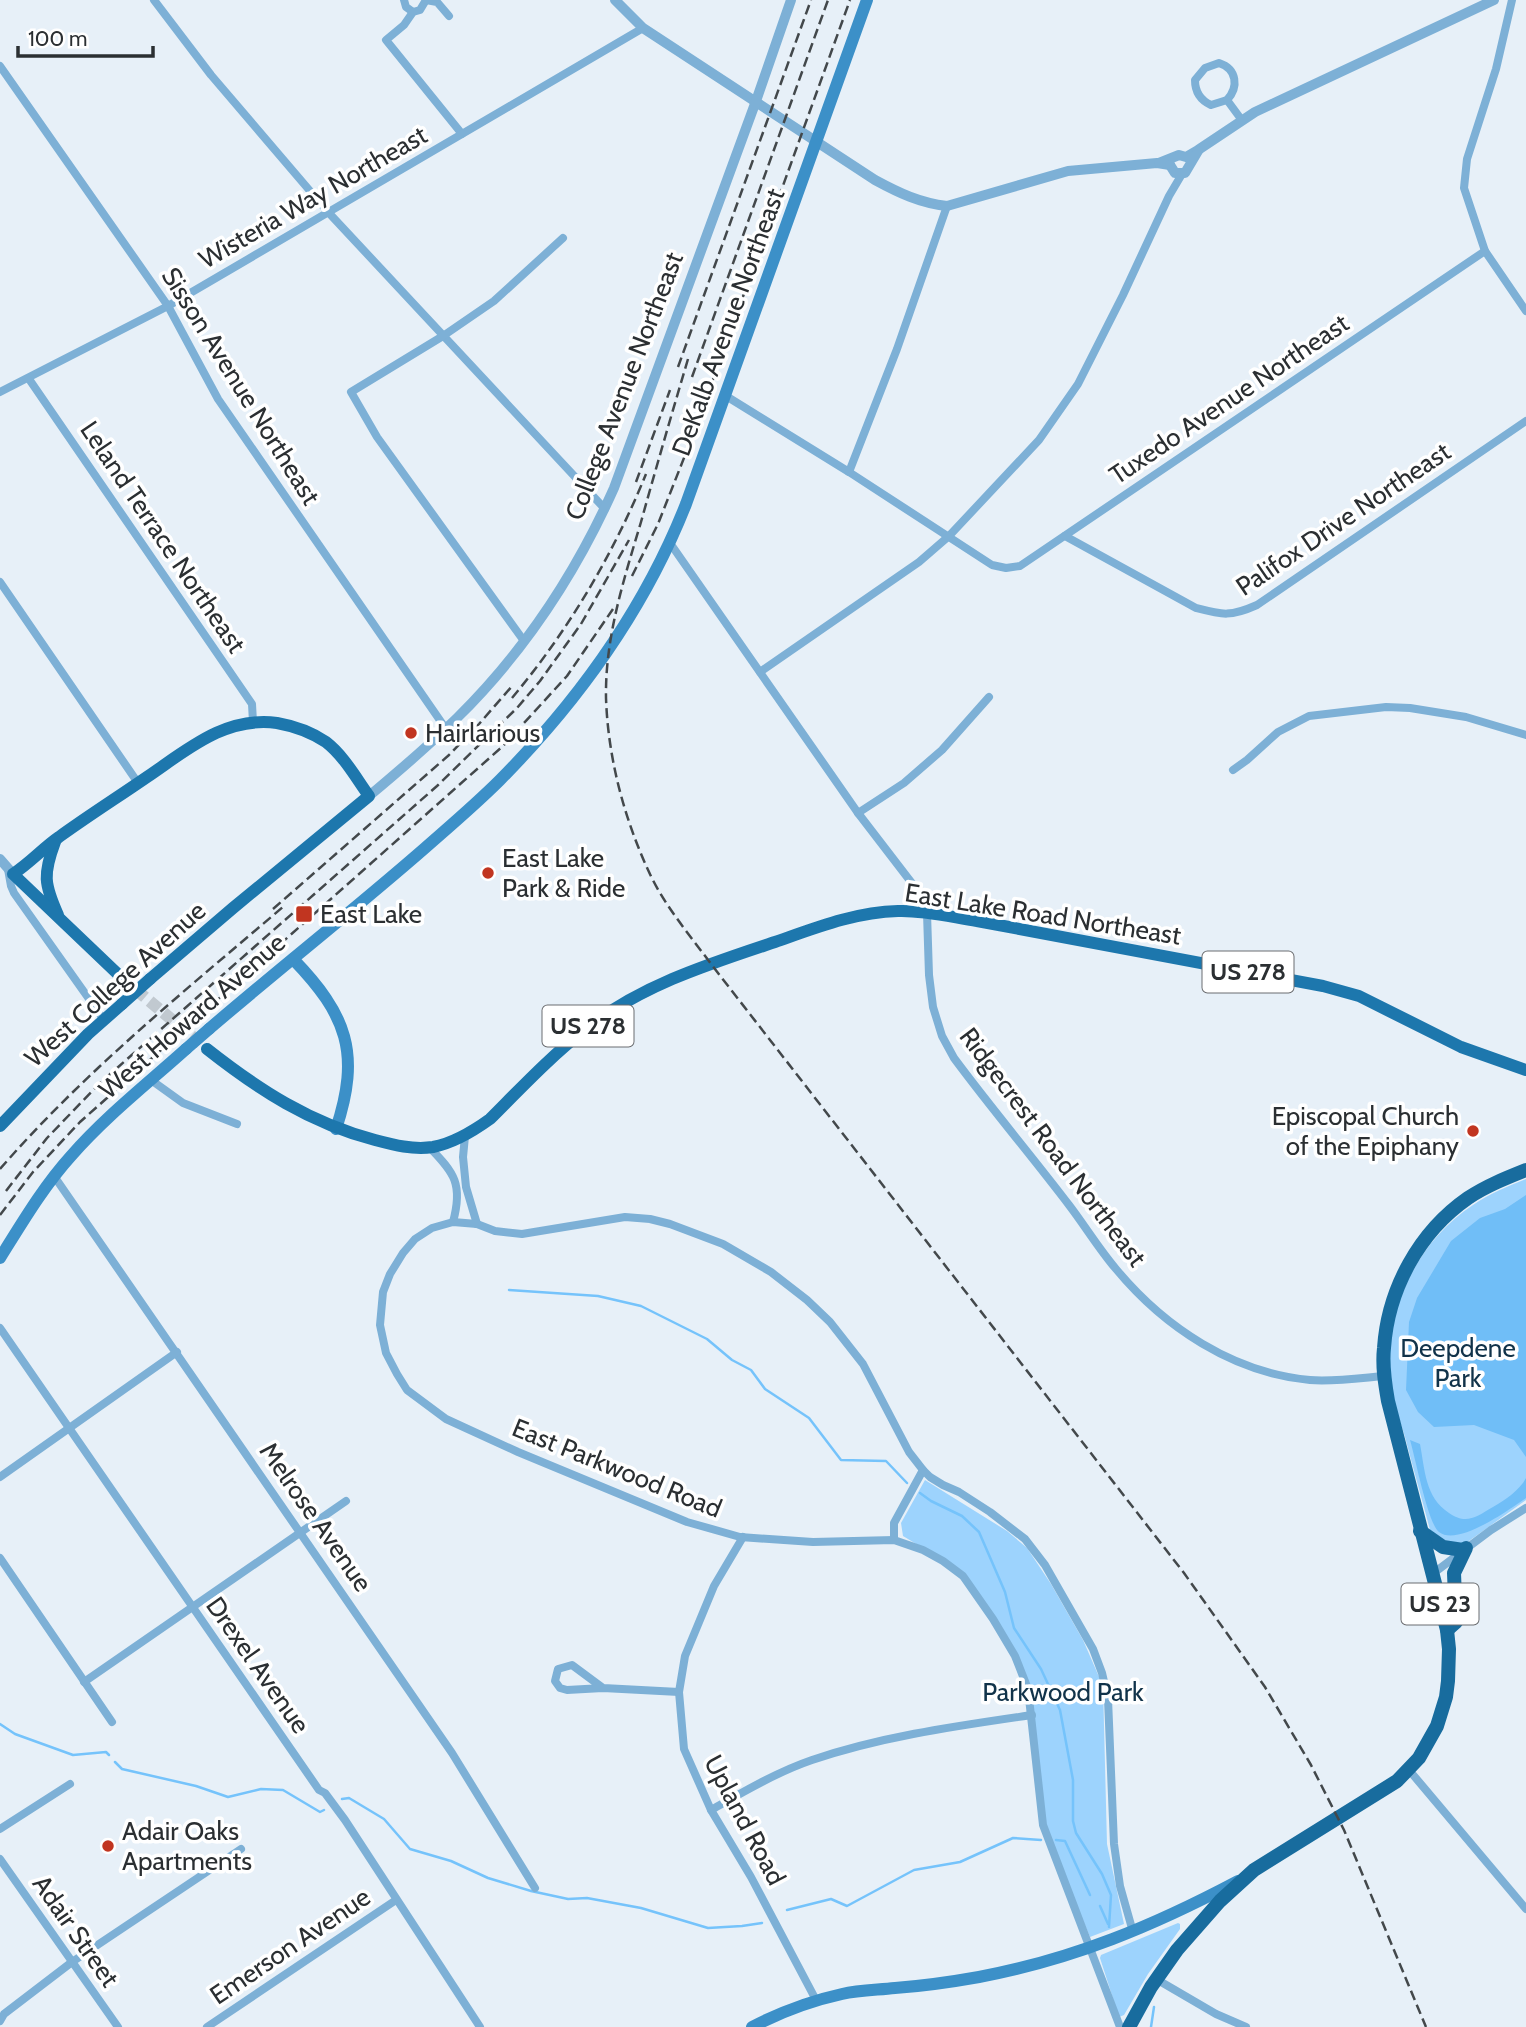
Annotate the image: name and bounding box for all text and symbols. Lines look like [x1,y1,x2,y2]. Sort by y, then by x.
scale bar [18,14,152,58]
text: 100 m [28,26,87,51]
street label: Wisteria Way Northeast [193,119,433,275]
street label: DeKalb Avenue Northeast [665,184,791,460]
street label: College Avenue Northeast [558,247,690,525]
street label: Sisson Avenue Northeast [155,261,327,511]
street label: Tuxedo Avenue Northeast [1103,307,1355,491]
street label: Leland Terrace Northeast [73,415,253,659]
street label: Palifox Drive Northeast [1230,435,1456,603]
place label: Hairlarious [425,717,541,749]
marker: Hairlarious [403,725,419,741]
place label: East Lake Park & Ride [502,842,625,904]
marker: East Lake Park & Ride [480,865,496,881]
street label: East Lake Road Northeast [903,876,1183,952]
street label: West College Avenue [18,894,212,1074]
place label: East Lake [320,898,422,930]
marker: East Lake [294,904,314,924]
street label: West Howard Avenue [92,926,292,1106]
road number: US 278 [1202,952,1294,992]
road number: US 278 [542,1006,634,1046]
street label: Ridgecrest Road Northeast [953,1021,1153,1273]
place label: Episcopal Church of the Epiphany [1272,1100,1459,1162]
marker: Episcopal Church of the Epiphany [1465,1123,1481,1139]
park label: Deepdene Park [1400,1332,1516,1394]
street label: East Parkwood Road [508,1411,726,1525]
street label: Melrose Avenue [253,1436,379,1598]
road number: US 23 [1402,1584,1478,1624]
street label: Drexel Avenue [199,1591,317,1739]
park label: Parkwood Park [982,1676,1144,1708]
street label: Upland Road [697,1749,793,1891]
place label: Adair Oaks Apartments [122,1815,252,1877]
marker: Adair Oaks Apartments [100,1838,116,1854]
street label: Adair Street [26,1869,126,1993]
street label: Emerson Avenue [204,1881,376,2011]

